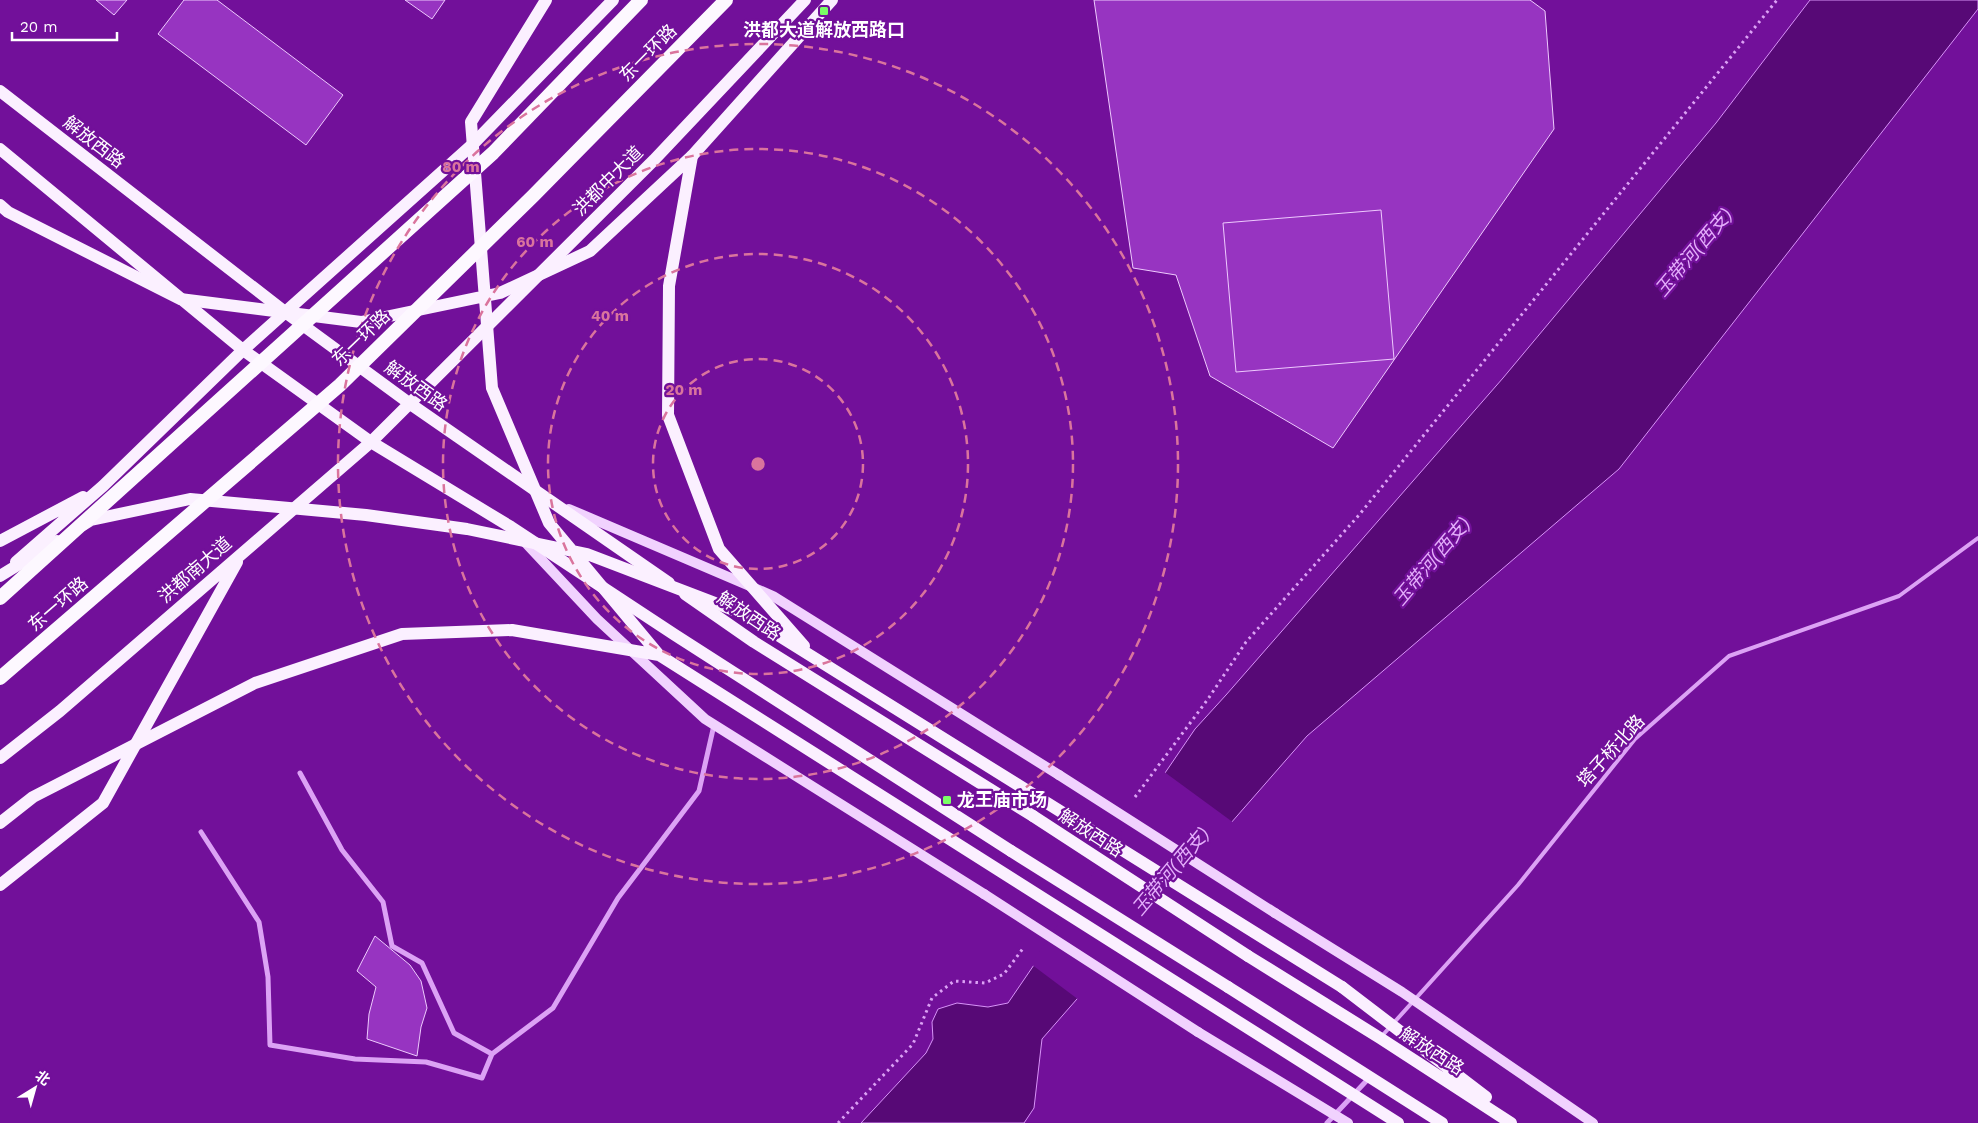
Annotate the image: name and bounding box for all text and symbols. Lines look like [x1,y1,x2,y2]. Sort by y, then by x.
marker: 洪都大道解放西路口 [818,5,830,17]
scale bar [12,10,118,42]
text: 20 m [20,18,58,36]
place label: 洪都大道解放西路口 [743,19,905,40]
street label: 东一环路 [615,20,681,86]
street label: 解放西路 [59,111,129,172]
street label: 洪都中大道 [568,141,647,220]
text: 80 m [442,158,480,176]
water label: 玉带河(西支) [1650,204,1737,301]
text: 60 m [516,233,554,251]
street label: 东一环路 [327,305,394,370]
text: 40 m [591,307,629,325]
street label: 解放西路 [381,356,452,415]
text: 20 m [665,381,703,399]
centre of rings [749,455,767,473]
water label: 玉带河(西支) [1388,513,1475,610]
street label: 洪都南大道 [154,532,236,607]
street label: 东一环路 [24,572,92,635]
street label: 解放西路 [714,587,785,644]
street label: 塔子桥北路 [1573,710,1649,791]
place label: 龙王庙市场 [957,789,1047,810]
marker: 龙王庙市场 [941,794,953,806]
street label: 解放西路 [1055,804,1127,861]
water label: 玉带河(西支) [1127,823,1214,920]
street label: 解放西路 [1396,1022,1468,1079]
north arrow [10,1063,60,1113]
text: 北 [32,1067,53,1088]

